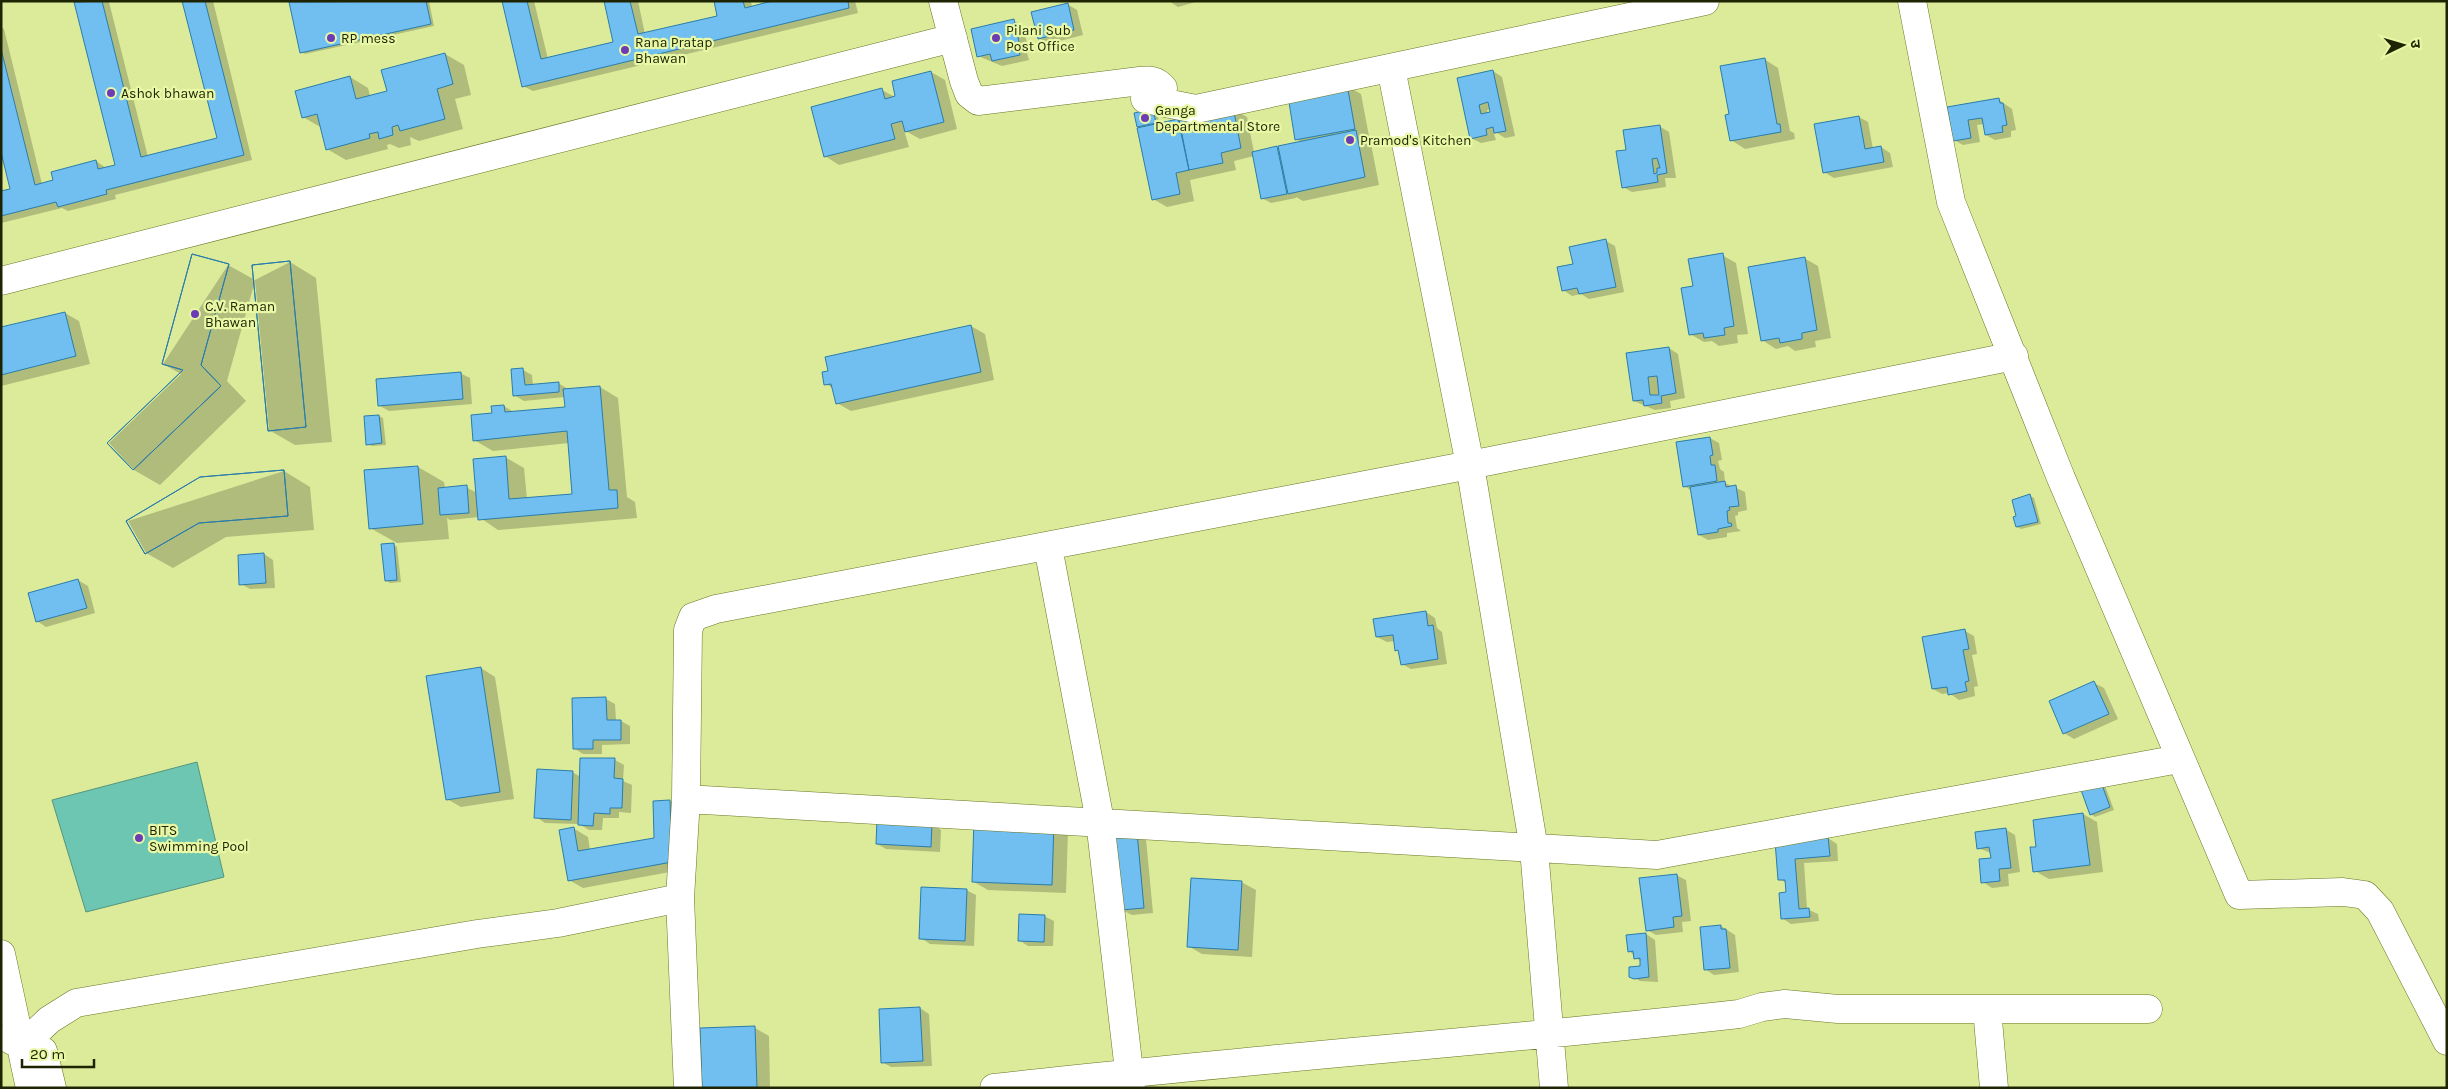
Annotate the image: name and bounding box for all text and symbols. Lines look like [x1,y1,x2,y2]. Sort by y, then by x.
north arrow [2378,20,2428,70]
place label: Pilani Sub Post Office [1006,22,1075,55]
place label: RP mess [341,30,396,47]
marker: RP mess [325,32,337,44]
marker: Pilani Sub Post Office [990,32,1002,44]
place label: Rana Pratap Bhawan [635,34,712,67]
text: उ [2407,39,2424,50]
marker: Rana Pratap Bhawan [619,44,631,56]
place label: Ashok bhawan [121,85,214,102]
marker: Ashok bhawan [105,87,117,99]
place label: Ganga Departmental Store [1155,102,1280,135]
marker: Ganga Departmental Store [1139,112,1151,124]
place label: Pramod's Kitchen [1360,132,1471,149]
marker: Pramod's Kitchen [1344,134,1356,146]
place label: C.V. Raman Bhawan [205,298,275,331]
marker: C.V. Raman Bhawan [189,308,201,320]
place label: BITS Swimming Pool [149,822,249,855]
marker: BITS Swimming Pool [133,832,145,844]
scale bar [22,1036,95,1068]
text: 20 m [30,1045,65,1063]

